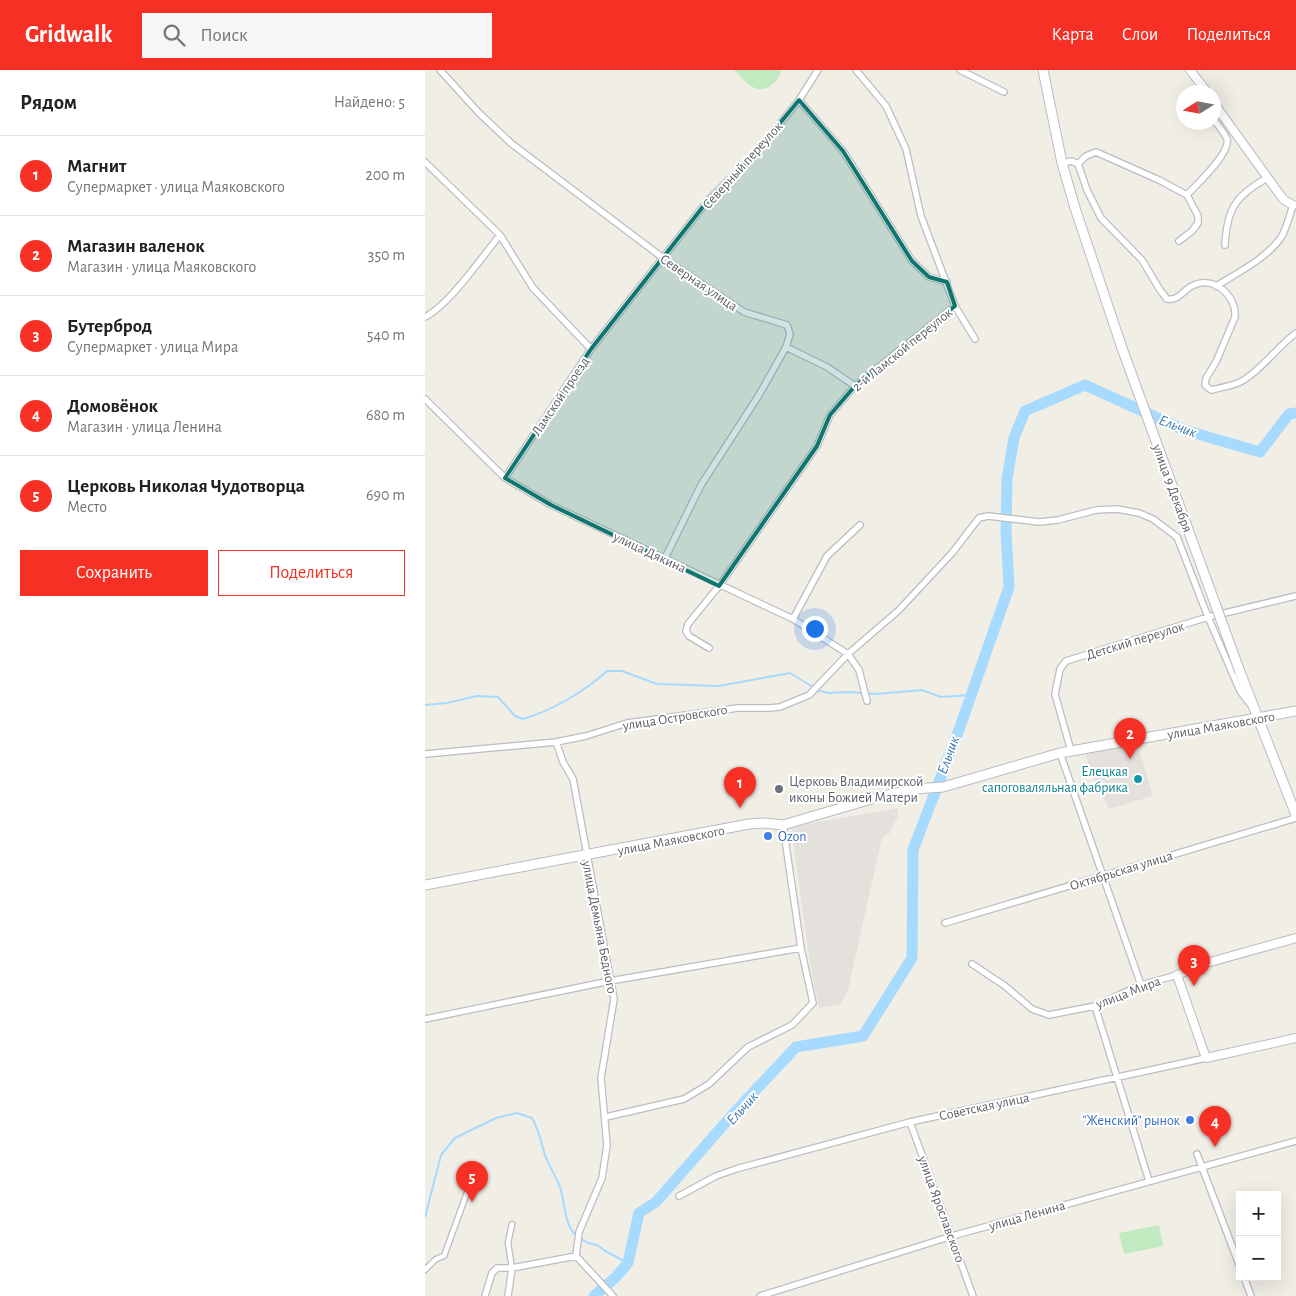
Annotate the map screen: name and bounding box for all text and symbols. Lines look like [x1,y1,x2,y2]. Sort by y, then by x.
search box [142,13,492,58]
icon: search [160,21,188,49]
text: Gridwalk [25,23,112,47]
text: Поиск [200,26,248,45]
text: Карта [1052,26,1094,44]
text: Слои [1122,26,1158,44]
text: Поделиться [1186,26,1271,44]
north arrow [1176,85,1221,130]
text: Рядом [20,92,77,113]
text: Найдено: 5 [334,94,405,110]
street label: Северный переулок [700,119,786,212]
text: Магнит [67,157,126,176]
text: 1 [33,167,39,183]
text: 200 m [365,167,405,183]
text: Супермаркет · улица Маяковского [67,179,285,195]
text: Магазин валенок [67,237,205,256]
text: 2 [32,247,40,263]
text: 350 m [368,247,405,263]
street label: Северная улица [657,252,740,314]
text: Магазин · улица Маяковского [67,259,256,275]
street label: 2-й Ламской переулок [850,305,956,394]
text: Бутерброд [67,317,152,336]
text: 3 [33,327,39,343]
text: 540 m [367,327,405,343]
text: Супермаркет · улица Мира [67,339,238,355]
street label: Ламской проезд [530,355,592,438]
text: Домовёнок [67,397,158,416]
text: 4 [32,407,40,423]
text: 680 m [366,407,405,423]
water label: Ельчик [1157,413,1199,441]
text: Магазин · улица Ленина [67,419,222,435]
street label: улица 9 Декабря [1149,441,1194,534]
text: Церковь Николая Чудотворца [67,477,305,496]
text: 5 [33,487,39,503]
text: 690 m [366,487,405,503]
text: Место [67,499,107,515]
street label: улица Дякина [610,530,689,576]
button: Сохранить [20,550,208,596]
button: Поделиться [218,550,405,596]
your location [802,616,828,642]
street label: Детский переулок [1085,619,1187,663]
street label: улица Островского [621,703,729,733]
street label: улица Маяковского [1165,710,1276,742]
pin: 2 [1114,718,1146,759]
water label: Ельчик [935,734,962,776]
place label: Елецкая сапоговаляльная фабрика [982,765,1129,795]
pin: 1 [724,767,756,808]
marker: Елецкая сапоговаляльная фабрика [1132,773,1144,785]
place label: Церковь Владимирской иконы Божией Матери [789,775,923,805]
marker: Церковь Владимирской иконы Божией Матери [773,783,785,795]
street label: улица Маяковского [616,824,726,858]
marker: Ozon [762,830,774,842]
place label: Ozon [778,830,806,844]
street label: Октябрьская улица [1068,848,1175,893]
street label: улица Демьяна Бедного [579,859,619,995]
pin: 3 [1178,945,1210,986]
street label: улица Мира [1093,974,1163,1012]
water label: Ельчик [724,1088,761,1128]
street label: Советская улица [938,1090,1031,1123]
pin: 4 [1199,1106,1231,1147]
place label: "Женский" рынок [1082,1114,1181,1128]
marker: "Женский" рынок [1184,1114,1196,1126]
street label: улица Ярославского [915,1153,967,1265]
pin: 5 [456,1161,488,1202]
map controls [1236,1191,1281,1281]
button: + [1236,1191,1281,1236]
street label: улица Ленина [987,1198,1068,1234]
button: − [1236,1236,1281,1281]

